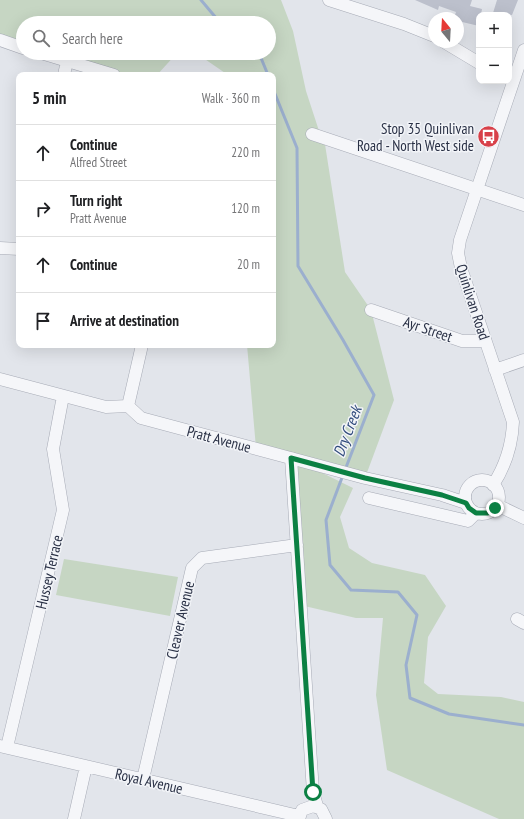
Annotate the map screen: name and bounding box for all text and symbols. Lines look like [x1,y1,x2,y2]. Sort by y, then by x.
north arrow [428,12,464,48]
map controls [476,12,512,84]
button: + [476,12,512,48]
search box [16,16,276,60]
icon: search [30,27,52,49]
text: Search here [62,29,123,48]
button: − [476,48,512,84]
text: 5 min [32,87,66,109]
text: Walk · 360 m [202,90,260,107]
place label: Stop 35 Quinlivan Road - North West side [357,119,474,155]
bus stop icon: Stop 35 Quinlivan Road - North West side [476,124,502,150]
text: Continue [70,135,117,154]
icon: ahead [32,142,54,164]
text: 220 m [231,144,260,161]
text: Alfred Street [70,154,127,171]
text: Turn right [70,191,122,210]
icon: right [32,198,54,220]
text: 120 m [231,200,260,217]
text: Pratt Avenue [70,210,127,227]
icon: ahead [32,254,54,276]
text: Continue [70,255,117,274]
text: 20 m [237,256,260,273]
street label: Quinlivan Road [452,262,494,342]
icon: arrive [32,310,54,332]
text: Arrive at destination [70,311,179,330]
street label: Ayr Street [401,312,455,346]
water label: Dry Creek [328,401,366,459]
street label: Pratt Avenue [185,421,253,457]
route end [486,499,504,517]
street label: Hussey Terrace [31,533,67,611]
street label: Cleaver Avenue [162,579,198,661]
street label: Royal Avenue [113,764,185,798]
route start [304,783,322,801]

